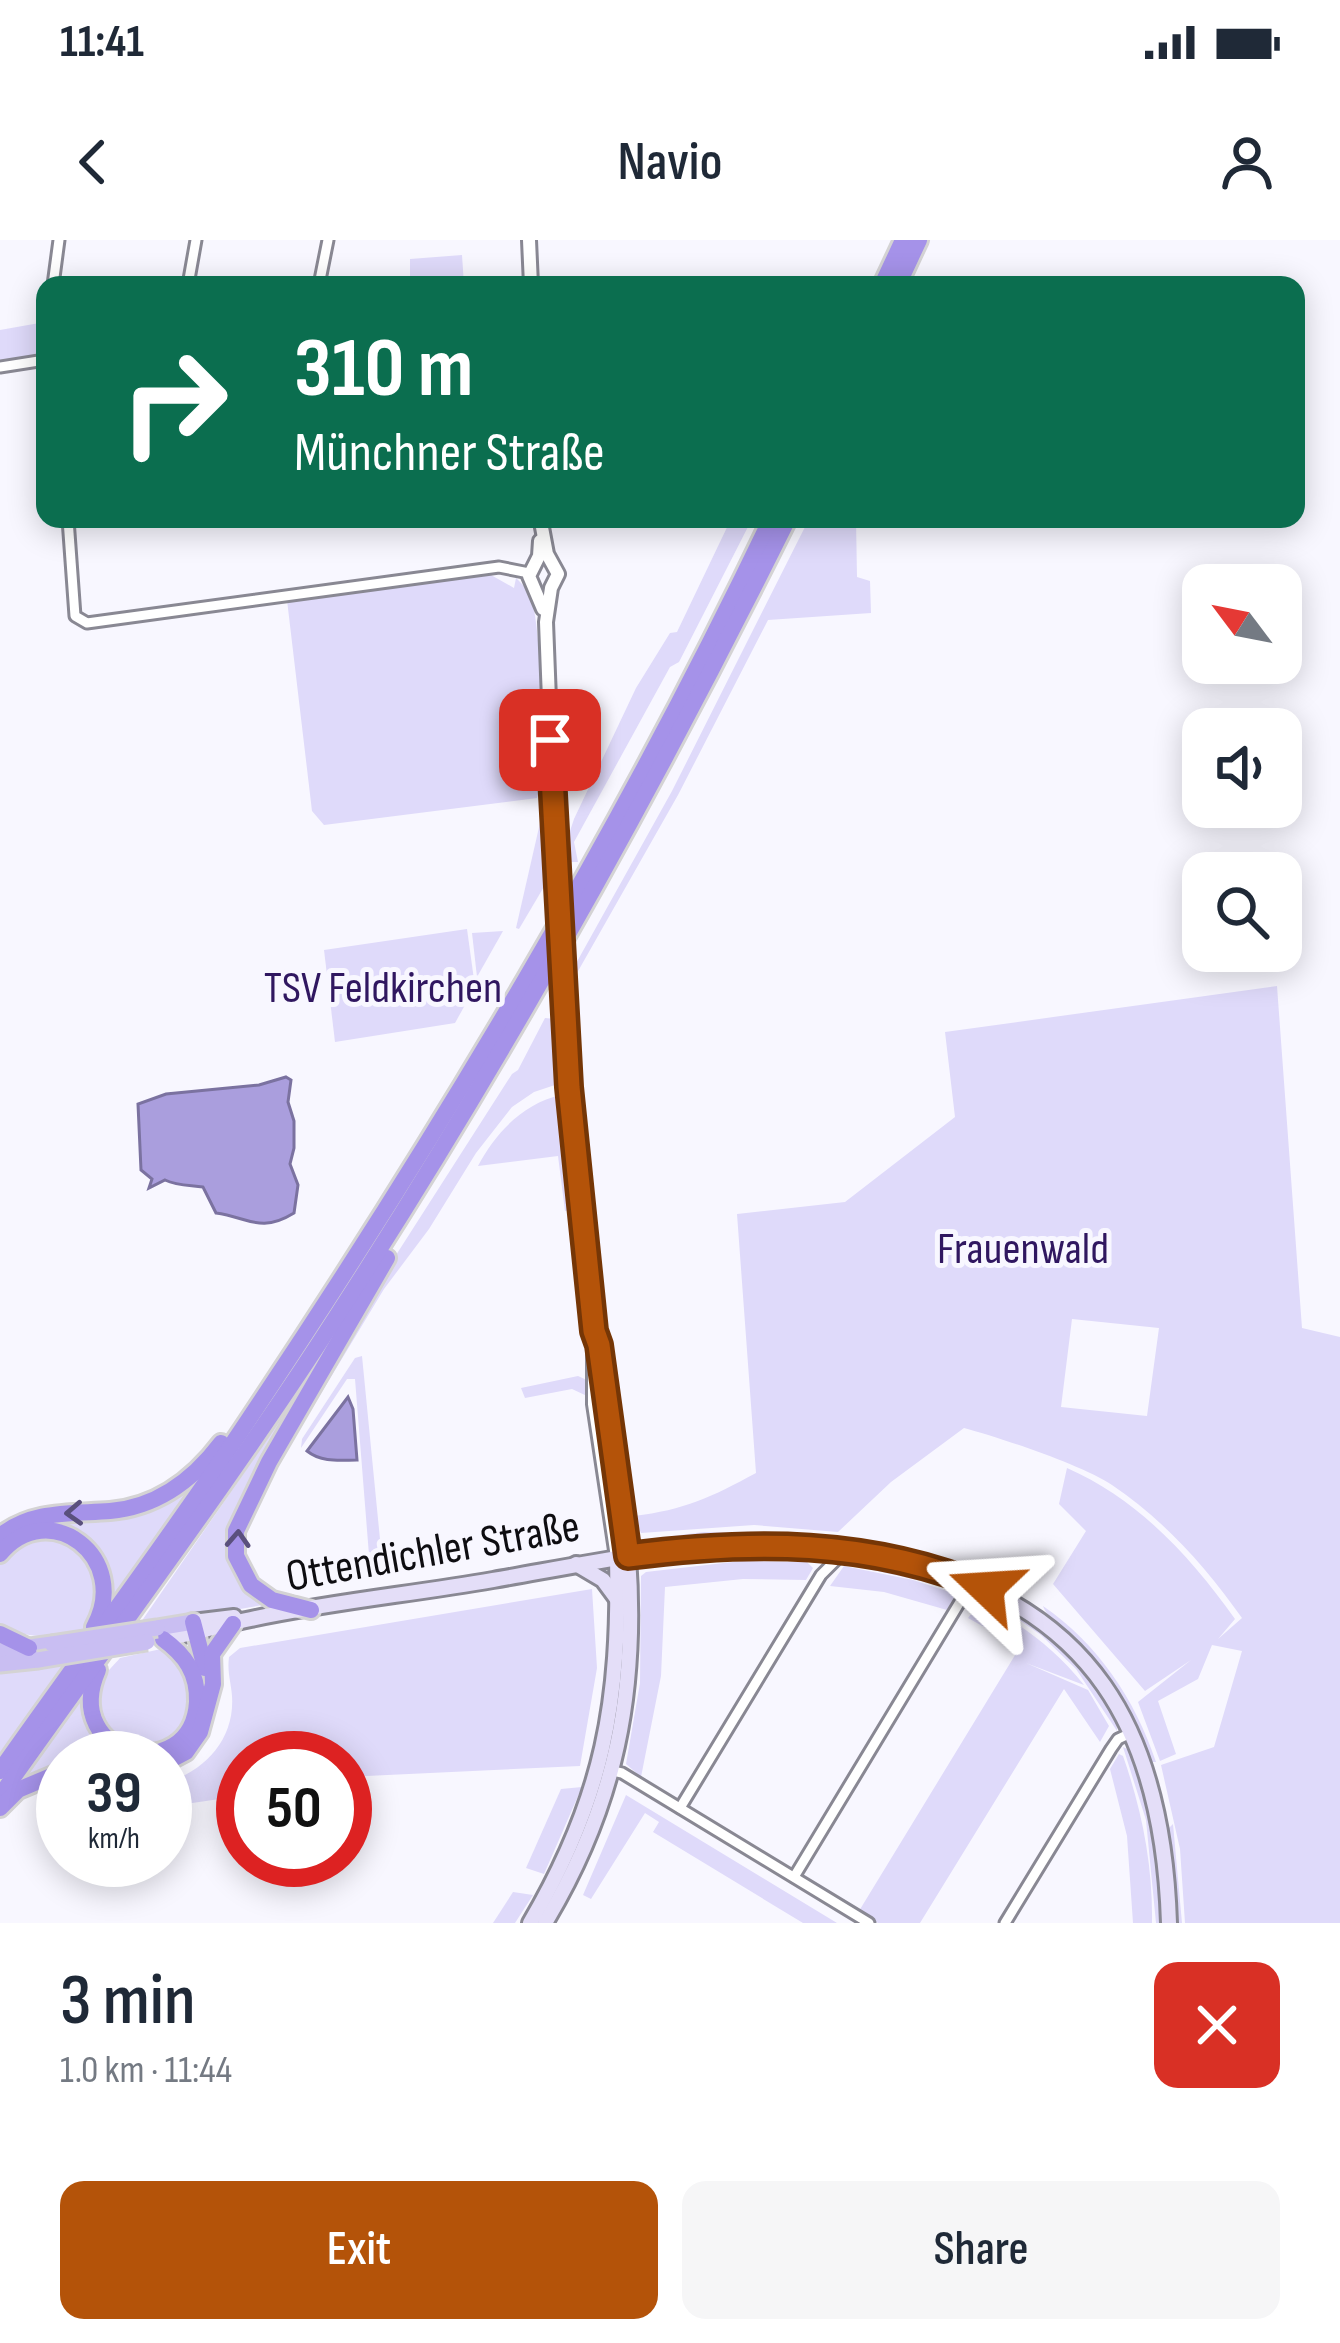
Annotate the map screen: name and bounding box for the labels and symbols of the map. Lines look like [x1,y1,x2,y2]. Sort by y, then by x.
north arrow [1182,564,1302,684]
pin [499,689,601,791]
park label: TSV Feldkirchen [264,961,502,1016]
park label: Frauenwald [937,1222,1109,1277]
street label: Ottendichler Straße [282,1499,584,1605]
one-way arrow [64,1500,83,1526]
position arrow [923,1525,1049,1651]
one-way arrow [225,1529,251,1547]
speed limit sign: 50 [216,1731,372,1887]

